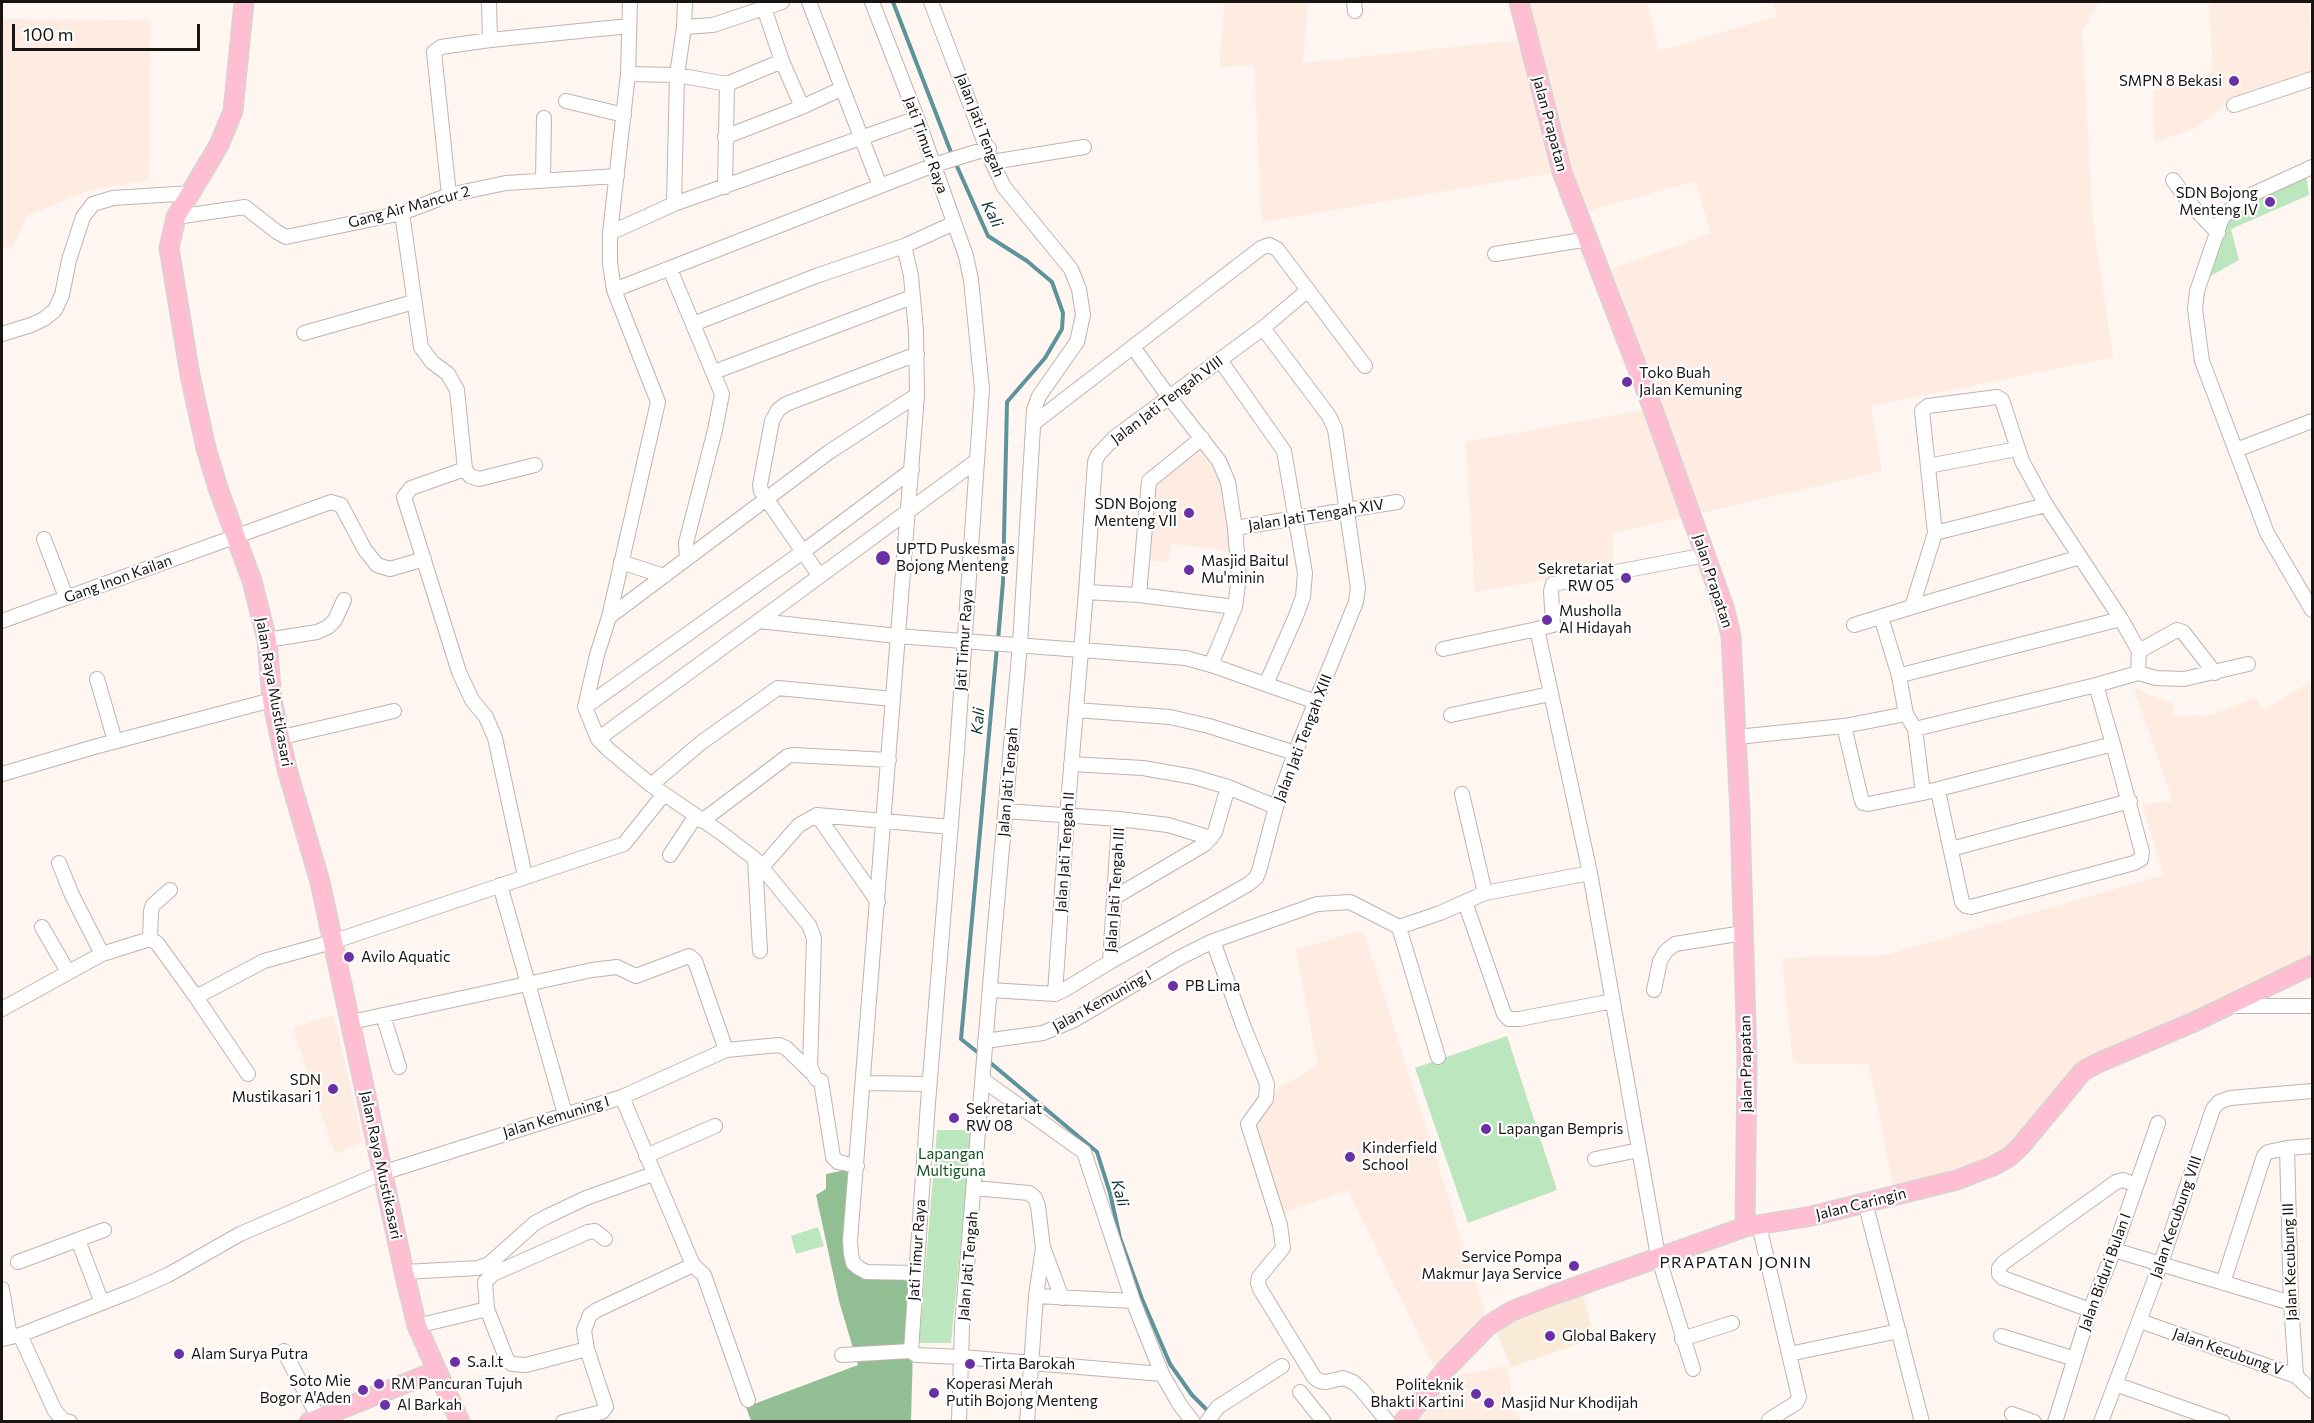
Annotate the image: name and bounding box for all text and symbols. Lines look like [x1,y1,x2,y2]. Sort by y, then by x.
scale bar [15,12,202,50]
text: 100 m [23,23,73,45]
street label: Jalan Jati Tengah [952,71,1008,179]
place label: SMPN 8 Bekasi [2119,72,2222,90]
street label: Jalan Prapatan [1529,74,1571,174]
marker: SMPN 8 Bekasi [2227,74,2241,88]
street label: Jati Timur Raya [900,94,952,196]
street label: Gang Air Mancur 2 [346,182,472,232]
place label: SDN Bojong Menteng IV [2176,184,2258,219]
marker: SDN Bojong Menteng IV [2263,195,2277,209]
water label: Kali [977,197,1007,231]
street label: Jalan Jati Tengah VIII [1107,352,1227,448]
place label: Toko Buah Jalan Kemuning [1639,364,1742,399]
marker: Toko Buah Jalan Kemuning [1620,375,1634,389]
place label: SDN Bojong Menteng VII [1094,495,1177,530]
street label: Jalan Jati Tengah XIV [1247,495,1385,535]
marker: SDN Bojong Menteng VII [1182,506,1196,520]
street label: Jalan Prapatan [1689,532,1737,630]
place label: UPTD Puskesmas Bojong Menteng [896,540,1015,575]
marker: UPTD Puskesmas Bojong Menteng [874,549,892,567]
street label: Gang Inon Kailan [62,551,174,607]
place label: Masjid Baitul Mu'minin [1201,552,1289,587]
place label: Sekretariat RW 05 [1538,560,1614,595]
marker: Masjid Baitul Mu'minin [1182,563,1196,577]
marker: Sekretariat RW 05 [1619,571,1633,585]
street label: Jati Timur Raya [951,588,977,692]
place label: Musholla Al Hidayah [1559,602,1632,637]
marker: Musholla Al Hidayah [1540,613,1554,627]
street label: Jalan Raya Mustikasari [252,616,296,768]
street label: Jalan Jati Tengah XIII [1270,672,1336,804]
water label: Kali [967,707,989,735]
street label: Jalan Jati Tengah [994,727,1022,837]
street label: Jalan Jati Tengah II [1052,791,1078,913]
street label: Jalan Jati Tengah III [1102,827,1128,953]
place label: Avilo Aquatic [361,948,450,966]
marker: Avilo Aquatic [342,950,356,964]
street label: Jalan Kemuning I [1049,966,1155,1036]
place label: PB Lima [1185,977,1240,995]
marker: PB Lima [1166,979,1180,993]
street label: Jalan Prapatan [1736,1015,1756,1113]
place label: SDN Mustikasari 1 [232,1071,321,1106]
marker: SDN Mustikasari 1 [326,1082,340,1096]
street label: Jalan Raya Mustikasari [356,1089,406,1241]
street label: Jalan Kemuning I [501,1092,611,1142]
place label: Sekretariat RW 08 [966,1100,1042,1135]
marker: Sekretariat RW 08 [947,1111,961,1125]
place label: Lapangan Bempris [1498,1120,1623,1138]
marker: Lapangan Bempris [1479,1122,1493,1136]
place label: Kinderfield School [1362,1139,1437,1174]
park label: Lapangan Multiguna [916,1145,986,1180]
marker: Kinderfield School [1343,1150,1357,1164]
street label: Jalan Kecubung VIII [2147,1153,2205,1281]
water label: Kali [1107,1177,1133,1209]
street label: Jalan Caringin [1814,1184,1908,1224]
street label: Jati Timur Raya [904,1198,930,1302]
street label: Jalan Kecubung III [2279,1203,2301,1321]
street label: Jalan Jati Tengah [954,1211,982,1321]
street label: Jalan Biduri Bulan I [2075,1211,2135,1333]
place label: Service Pompa Makmur Jaya Service [1422,1248,1562,1283]
district label: PRAPATAN JONIN [1660,1253,1812,1273]
marker: Service Pompa Makmur Jaya Service [1567,1259,1581,1273]
street label: Jalan Kecubung V [2170,1325,2286,1379]
place label: Global Bakery [1562,1327,1656,1345]
marker: Global Bakery [1543,1329,1557,1343]
place label: Alam Surya Putra [191,1345,308,1363]
marker: Alam Surya Putra [172,1347,186,1361]
place label: S.a.l.t [467,1353,503,1371]
marker: S.a.l.t [448,1355,462,1369]
place label: Tirta Barokah [982,1355,1075,1373]
marker: Tirta Barokah [963,1357,977,1371]
place label: Soto Mie Bogor A'Aden [260,1372,351,1407]
place label: RM Pancuran Tujuh [391,1375,523,1393]
place label: Koperasi Merah Putih Bojong Menteng [946,1375,1098,1410]
place label: Politeknik Bhakti Kartini [1371,1376,1464,1411]
marker: RM Pancuran Tujuh [372,1377,386,1391]
marker: Soto Mie Bogor A'Aden [356,1383,370,1397]
marker: Koperasi Merah Putih Bojong Menteng [927,1386,941,1400]
marker: Politeknik Bhakti Kartini [1469,1387,1483,1401]
place label: Masjid Nur Khodijah [1501,1394,1638,1412]
place label: Al Barkah [397,1396,462,1414]
marker: Masjid Nur Khodijah [1482,1396,1496,1410]
marker: Al Barkah [378,1398,392,1412]

